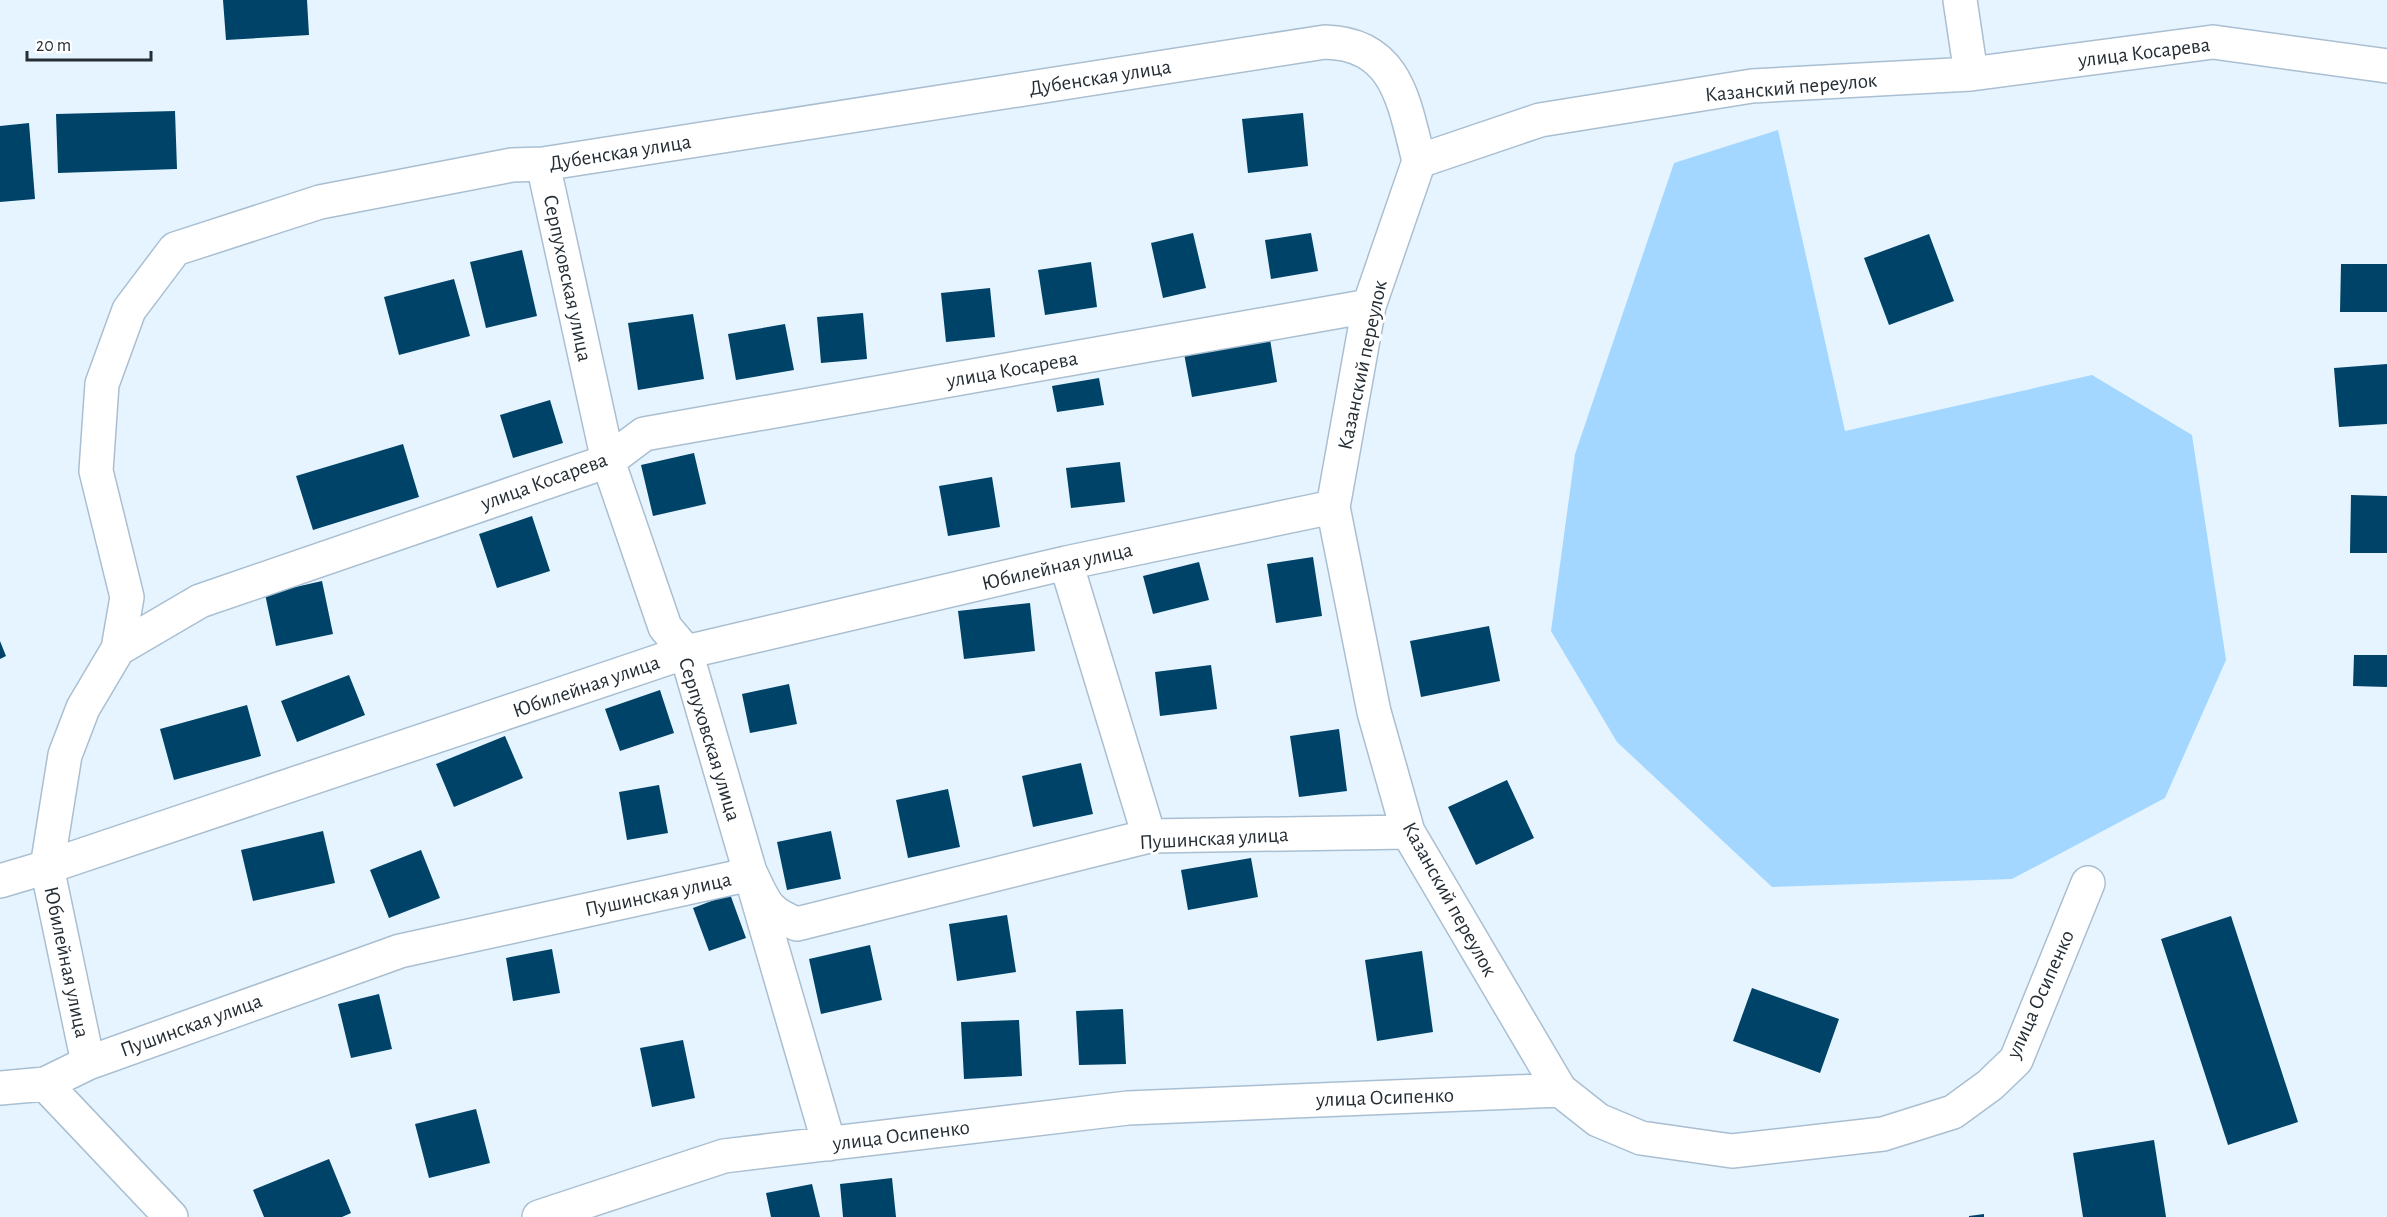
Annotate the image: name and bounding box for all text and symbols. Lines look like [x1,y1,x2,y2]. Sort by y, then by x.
scale bar [27,24,152,62]
street label: улица Косарева [2076,34,2212,71]
text: 20 m [36,37,71,55]
street label: Дубенская улица [1028,56,1173,99]
street label: Казанский переулок [1704,69,1878,105]
street label: Дубенская улица [548,131,693,174]
street label: Серпуховская улица [540,193,596,364]
street label: Казанский переулок [1334,278,1391,452]
street label: улица Косарева [944,348,1080,392]
street label: улица Косарева [477,449,611,514]
street label: Юбилейная улица [980,539,1135,594]
street label: Юбилейная улица [510,651,663,721]
street label: Серпуховская улица [675,655,745,824]
street label: Казанский переулок [1398,819,1501,980]
street label: Пушинская улица [1139,824,1289,853]
street label: Пушинская улица [583,869,734,920]
street label: Юбилейная улица [40,885,93,1040]
street label: улица Осипенко [2002,927,2078,1062]
street label: Пушинская улица [117,990,265,1061]
street label: улица Осипенко [1315,1085,1454,1110]
street label: улица Осипенко [830,1117,971,1154]

